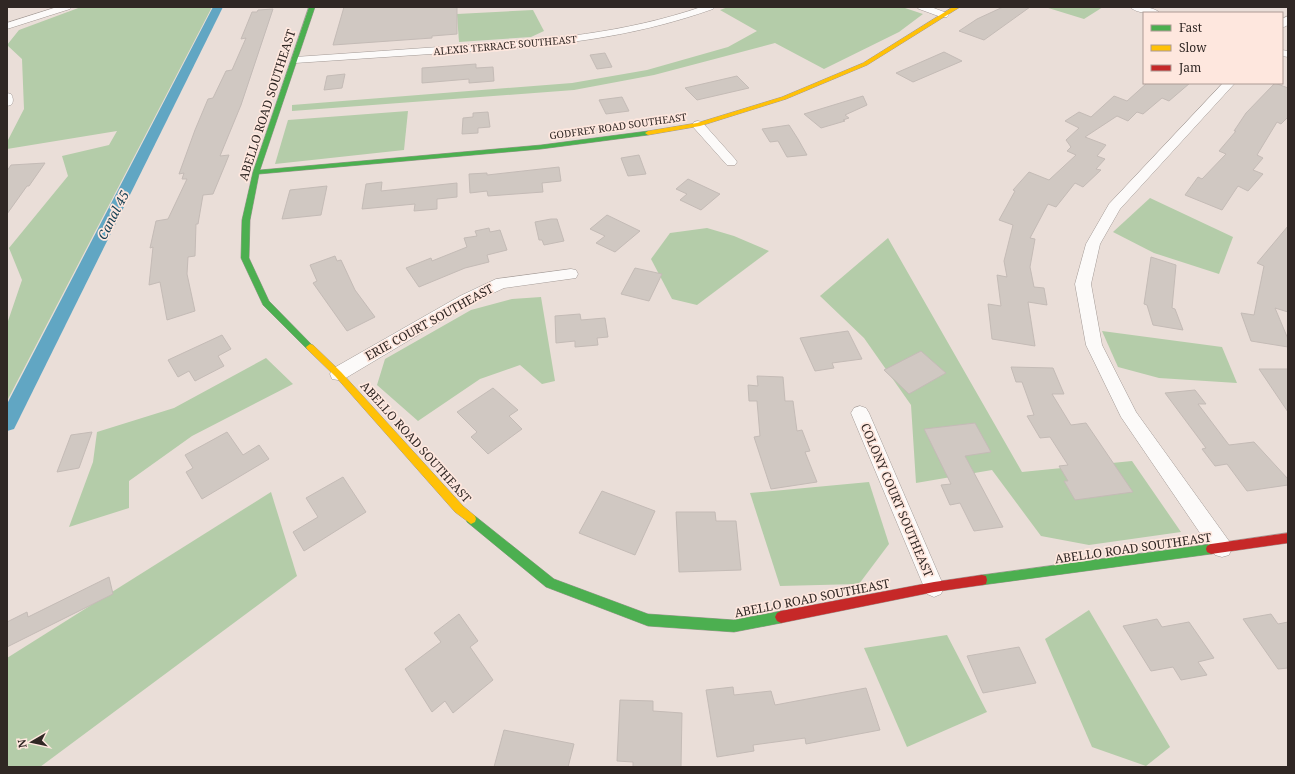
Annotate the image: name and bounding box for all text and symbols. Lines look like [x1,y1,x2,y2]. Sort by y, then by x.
legend [1143,12,1283,84]
text: Fast [1179,19,1202,36]
street label: ABELLO ROAD SOUTHEAST [235,27,300,183]
street label: ALEXIS TERRACE SOUTHEAST [433,32,577,58]
text: Slow [1179,39,1207,56]
text: Jam [1178,59,1201,76]
street label: GODFREY ROAD SOUTHEAST [548,109,688,143]
water label: Canal 45 [93,187,133,243]
street label: ERIE COURT SOUTHEAST [362,279,497,364]
street label: ABELLO ROAD SOUTHEAST [357,378,476,507]
street label: COLONY COURT SOUTHEAST [857,420,937,580]
street label: ABELLO ROAD SOUTHEAST [1054,529,1213,567]
street label: ABELLO ROAD SOUTHEAST [733,574,892,621]
north arrow [12,722,52,762]
text: N [13,738,30,749]

